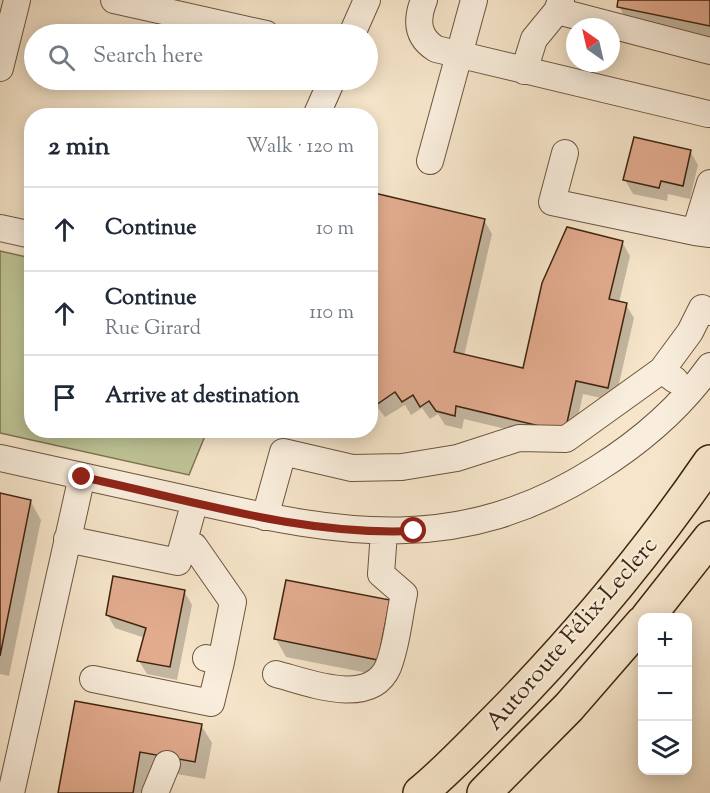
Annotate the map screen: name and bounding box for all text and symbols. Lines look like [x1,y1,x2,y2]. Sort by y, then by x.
north arrow [566,18,620,72]
search box [24,24,378,90]
icon: search [45,41,78,74]
text: Search here [93,41,203,73]
text: 2 min [48,129,110,166]
text: Walk · 120 m [246,133,354,162]
icon: ahead [48,213,81,246]
text: Continue [105,213,196,245]
text: 10 m [316,215,354,244]
text: Continue [105,283,196,315]
icon: ahead [48,297,81,330]
text: 110 m [309,299,354,328]
text: Rue Girard [105,315,201,344]
icon: arrive [48,381,81,414]
text: Arrive at destination [105,381,300,413]
route end [68,463,94,489]
route start [400,517,426,543]
street label: Autoroute Félix-Leclerc [479,530,666,739]
map controls [638,613,692,775]
button: + [638,613,692,667]
button: − [638,667,692,721]
button: layers [638,721,692,775]

